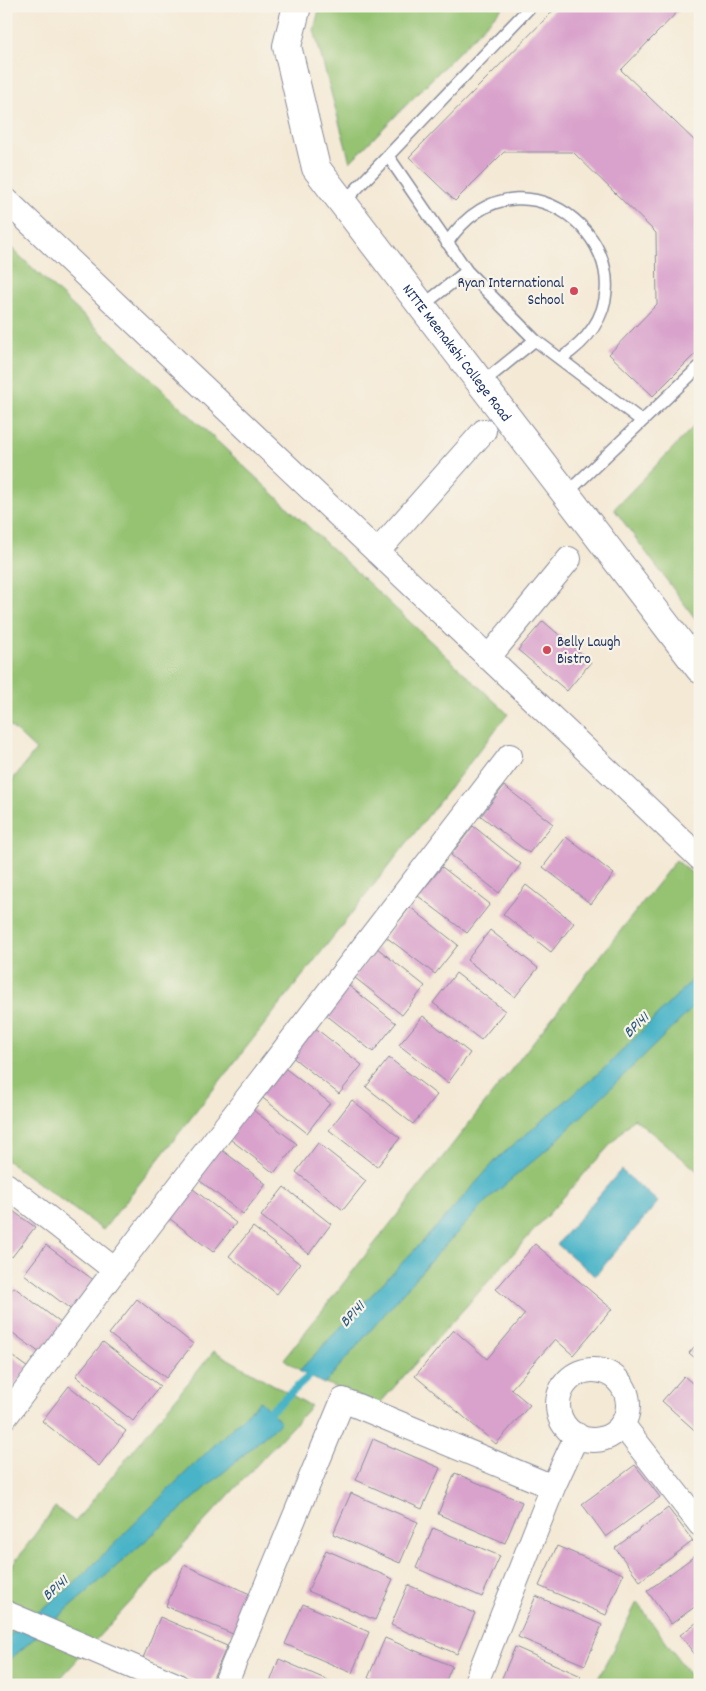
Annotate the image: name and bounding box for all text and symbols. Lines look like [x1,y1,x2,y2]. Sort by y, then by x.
place label: Ryan International School [457,273,564,312]
street label: NITTE Meenakshi College Road [396,280,516,427]
marker: Ryan International School [568,285,580,297]
place label: Belly Laugh Bistro [557,632,621,671]
marker: Belly Laugh Bistro [541,644,553,656]
water label: BP141 [618,1007,656,1044]
water label: BP141 [335,1295,372,1333]
water label: BP141 [37,1570,75,1607]

